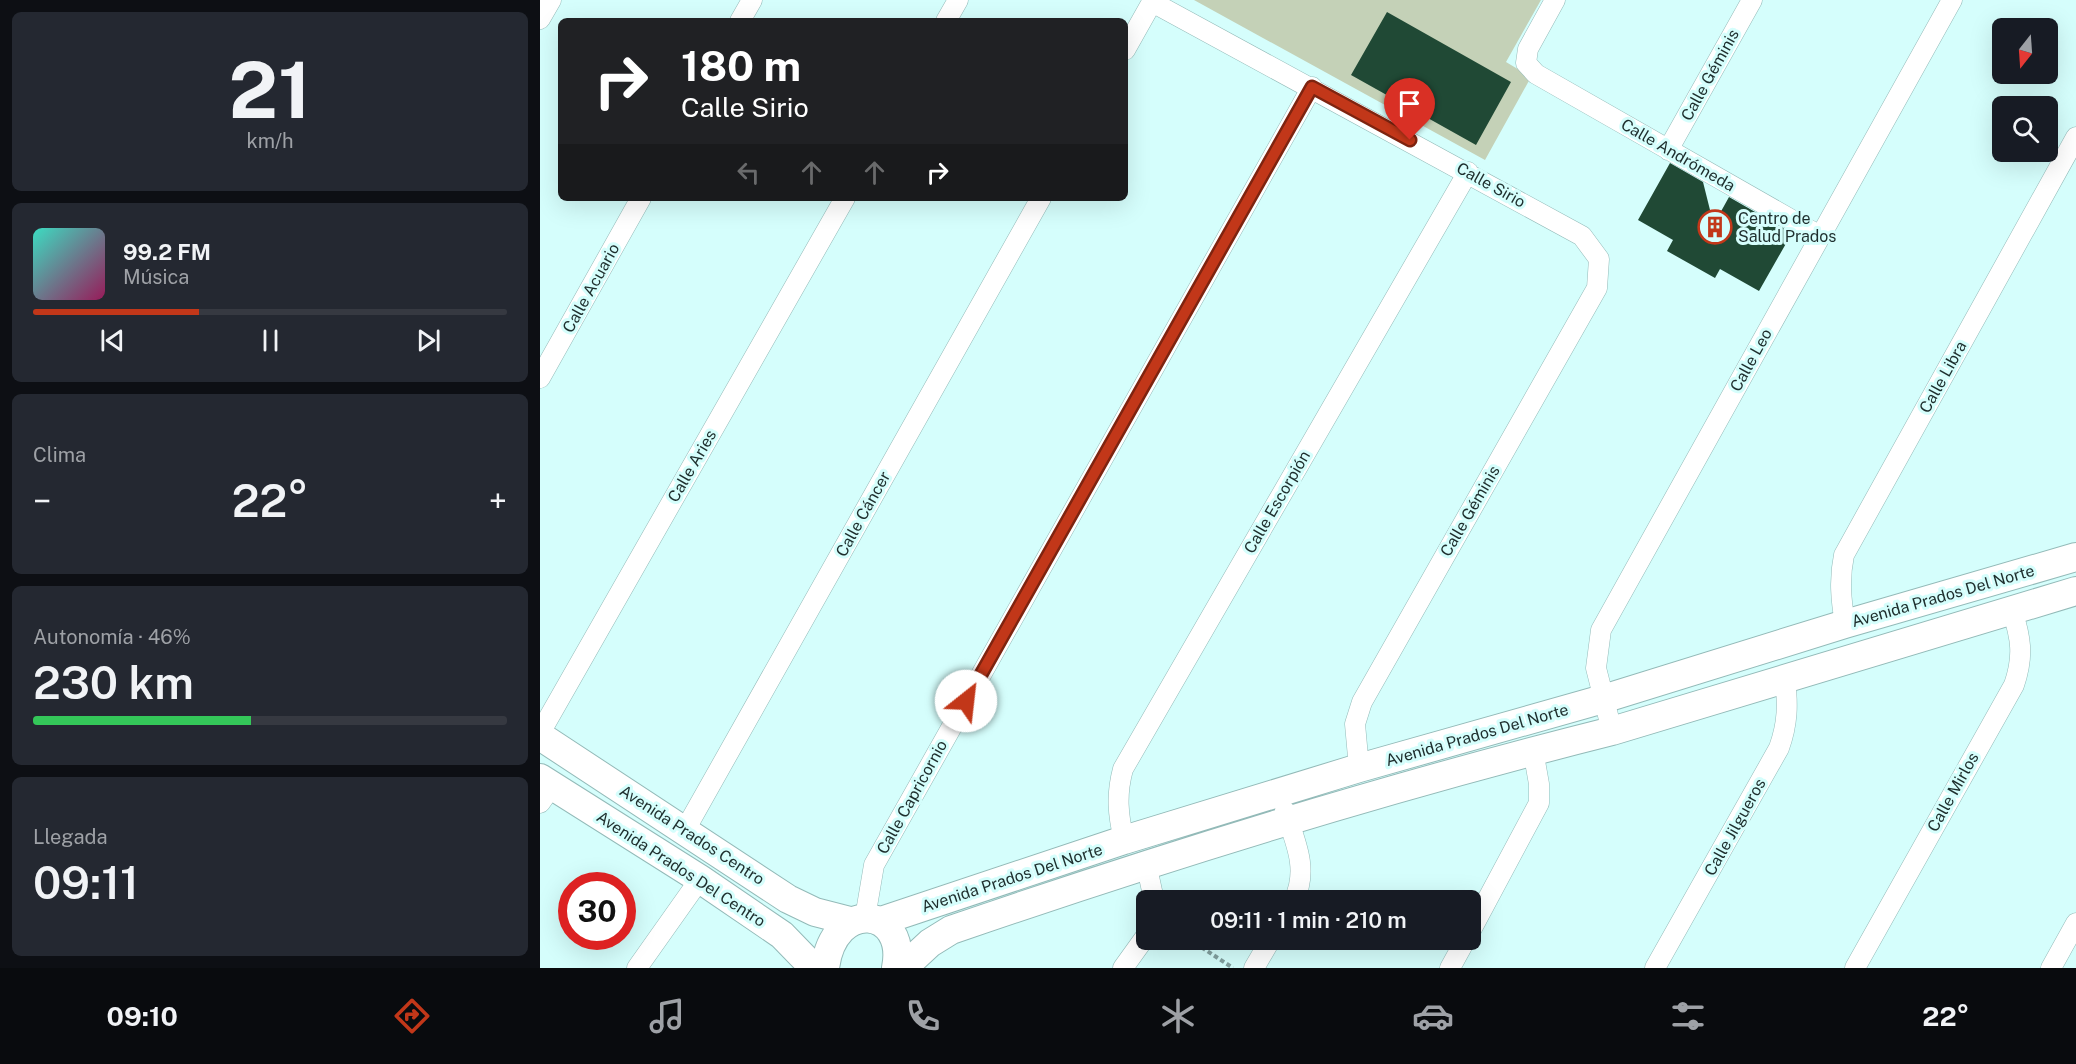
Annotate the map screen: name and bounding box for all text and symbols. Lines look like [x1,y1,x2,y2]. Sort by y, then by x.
north arrow [1992,18,2058,84]
map controls [1992,18,2058,162]
street label: Calle Géminis [1677,26,1743,124]
text: 180 m [681,41,801,90]
icon: right [582,42,660,120]
text: 21 [229,44,311,136]
pin [1384,78,1435,140]
icon: arrive [1393,87,1426,120]
text: Calle Sirio [681,91,809,123]
button: search [1992,96,2058,162]
street label: Calle Andrómeda [1618,115,1738,195]
text: km/h [246,129,294,153]
icon: left [732,156,765,189]
icon: ahead [795,156,828,189]
icon: ahead [858,156,891,189]
icon: right [921,156,954,189]
street label: Calle Sirio [1453,158,1529,212]
building icon: Centro de Salud Prados [1697,209,1733,245]
place label: Centro de Salud Prados [1738,209,1836,246]
text: 99.2 FM [123,239,211,265]
street label: Calle Acuario [559,240,623,336]
text: Música [123,265,189,289]
icon: previous [96,324,129,357]
icon: pause [254,324,287,357]
icon: next [412,324,445,357]
street label: Calle Leo [1726,325,1776,395]
street label: Calle Libra [1915,338,1971,416]
street label: Calle Aries [664,426,720,506]
text: Clima [33,443,86,467]
street label: Calle Escorpión [1240,447,1314,557]
street label: Calle Géminis [1436,462,1504,560]
street label: Calle Cáncer [832,468,894,560]
text: 22° [232,474,308,527]
text: − [33,482,51,520]
text: + [489,482,507,520]
street label: Avenida Prados Del Norte [1849,561,2037,631]
text: Autonomía · 46% [33,625,191,649]
text: 230 km [33,656,194,709]
position arrow [934,669,998,733]
street label: Avenida Prados Del Norte [1383,700,1571,770]
street label: Calle Capricornio [873,737,951,857]
street label: Calle Mirlos [1923,749,1983,835]
street label: Calle Jilgueros [1700,775,1770,879]
street label: Avenida Prados Centro [616,781,768,889]
street label: Avenida Prados Del Centro [593,807,769,931]
text: Llegada [33,825,108,849]
street label: Avenida Prados Del Norte [919,840,1105,916]
text: 09:11 [33,856,139,909]
speed limit sign: 30 [558,872,636,950]
text: 09:11 · 1 min · 210 m [1210,907,1407,933]
icon: directions [391,995,433,1037]
icon: music [646,995,688,1037]
icon: phone [902,995,944,1037]
icon: climate [1157,995,1199,1037]
icon: car [1412,995,1454,1037]
icon: filters [1667,995,1709,1037]
text: 09:10 [107,1000,178,1032]
text: 22° [1922,1000,1969,1032]

